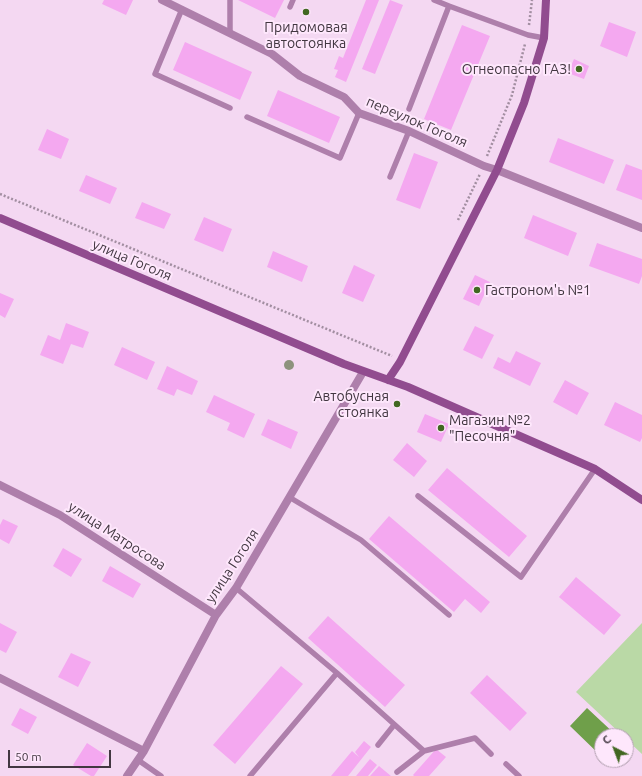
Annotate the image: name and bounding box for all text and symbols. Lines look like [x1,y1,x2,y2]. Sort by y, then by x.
marker: Придомовая автостоянка [301,7,311,17]
place label: Придомовая автостоянка [264,19,348,52]
place label: Огнеопасно ГАЗ! [462,61,571,77]
marker: Огнеопасно ГАЗ! [574,64,584,74]
street label: переулок Гоголя [364,93,470,151]
street label: улица Гоголя [90,236,174,284]
place label: Гастроном'ь №1 [485,282,591,298]
marker: Гастроном'ь №1 [472,285,482,295]
place label: Автобусная стоянка [313,388,389,420]
marker: Автобусная стоянка [392,399,402,409]
place label: Магазин №2 "Песочня" [449,412,531,444]
marker: Магазин №2 "Песочня" [436,423,446,433]
street label: улица Матросова [65,498,169,574]
street label: улица Гоголя [202,526,262,606]
north arrow [594,728,634,768]
text: С [600,733,613,747]
scale bar [10,742,113,768]
text: 50 m [15,750,42,763]

